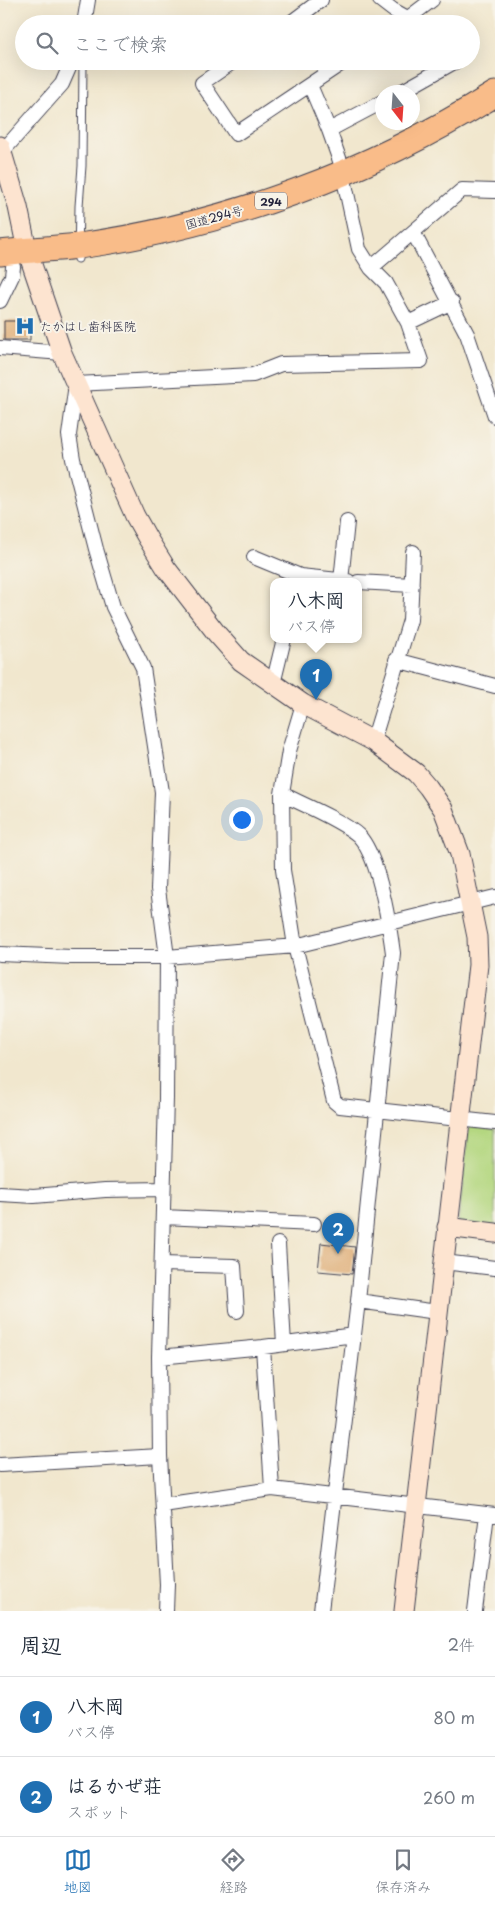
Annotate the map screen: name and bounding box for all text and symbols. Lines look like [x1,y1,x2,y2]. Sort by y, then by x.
search box [15,15,480,70]
icon: search [33,29,61,57]
text: ここで検索 [73,29,168,57]
north arrow [375,85,420,130]
road number: 294 [255,192,287,210]
street label: 国道294号 [183,201,245,233]
hospital icon: たかはし歯科医院 [14,315,36,337]
place label: たかはし歯科医院 [40,317,136,335]
popup [270,578,362,643]
text: 八木岡 [287,585,345,613]
text: バス停 [287,613,336,637]
pin: 1 [300,659,332,700]
your location [229,807,255,833]
pin: 2 [322,1213,354,1254]
text: 周辺 [20,1628,62,1660]
text: 2件 [448,1632,475,1656]
text: 八木岡 [67,1691,124,1719]
text: 1 [32,1705,40,1729]
text: 80 m [433,1705,475,1729]
text: バス停 [67,1719,115,1743]
text: はるかぜ荘 [67,1771,162,1799]
text: 2 [30,1785,42,1809]
text: 260 m [423,1785,475,1809]
text: スポット [67,1799,131,1823]
tab: 地図 [64,1846,92,1897]
tab: 経路 [219,1846,247,1897]
tab: 保存済み [375,1846,431,1897]

